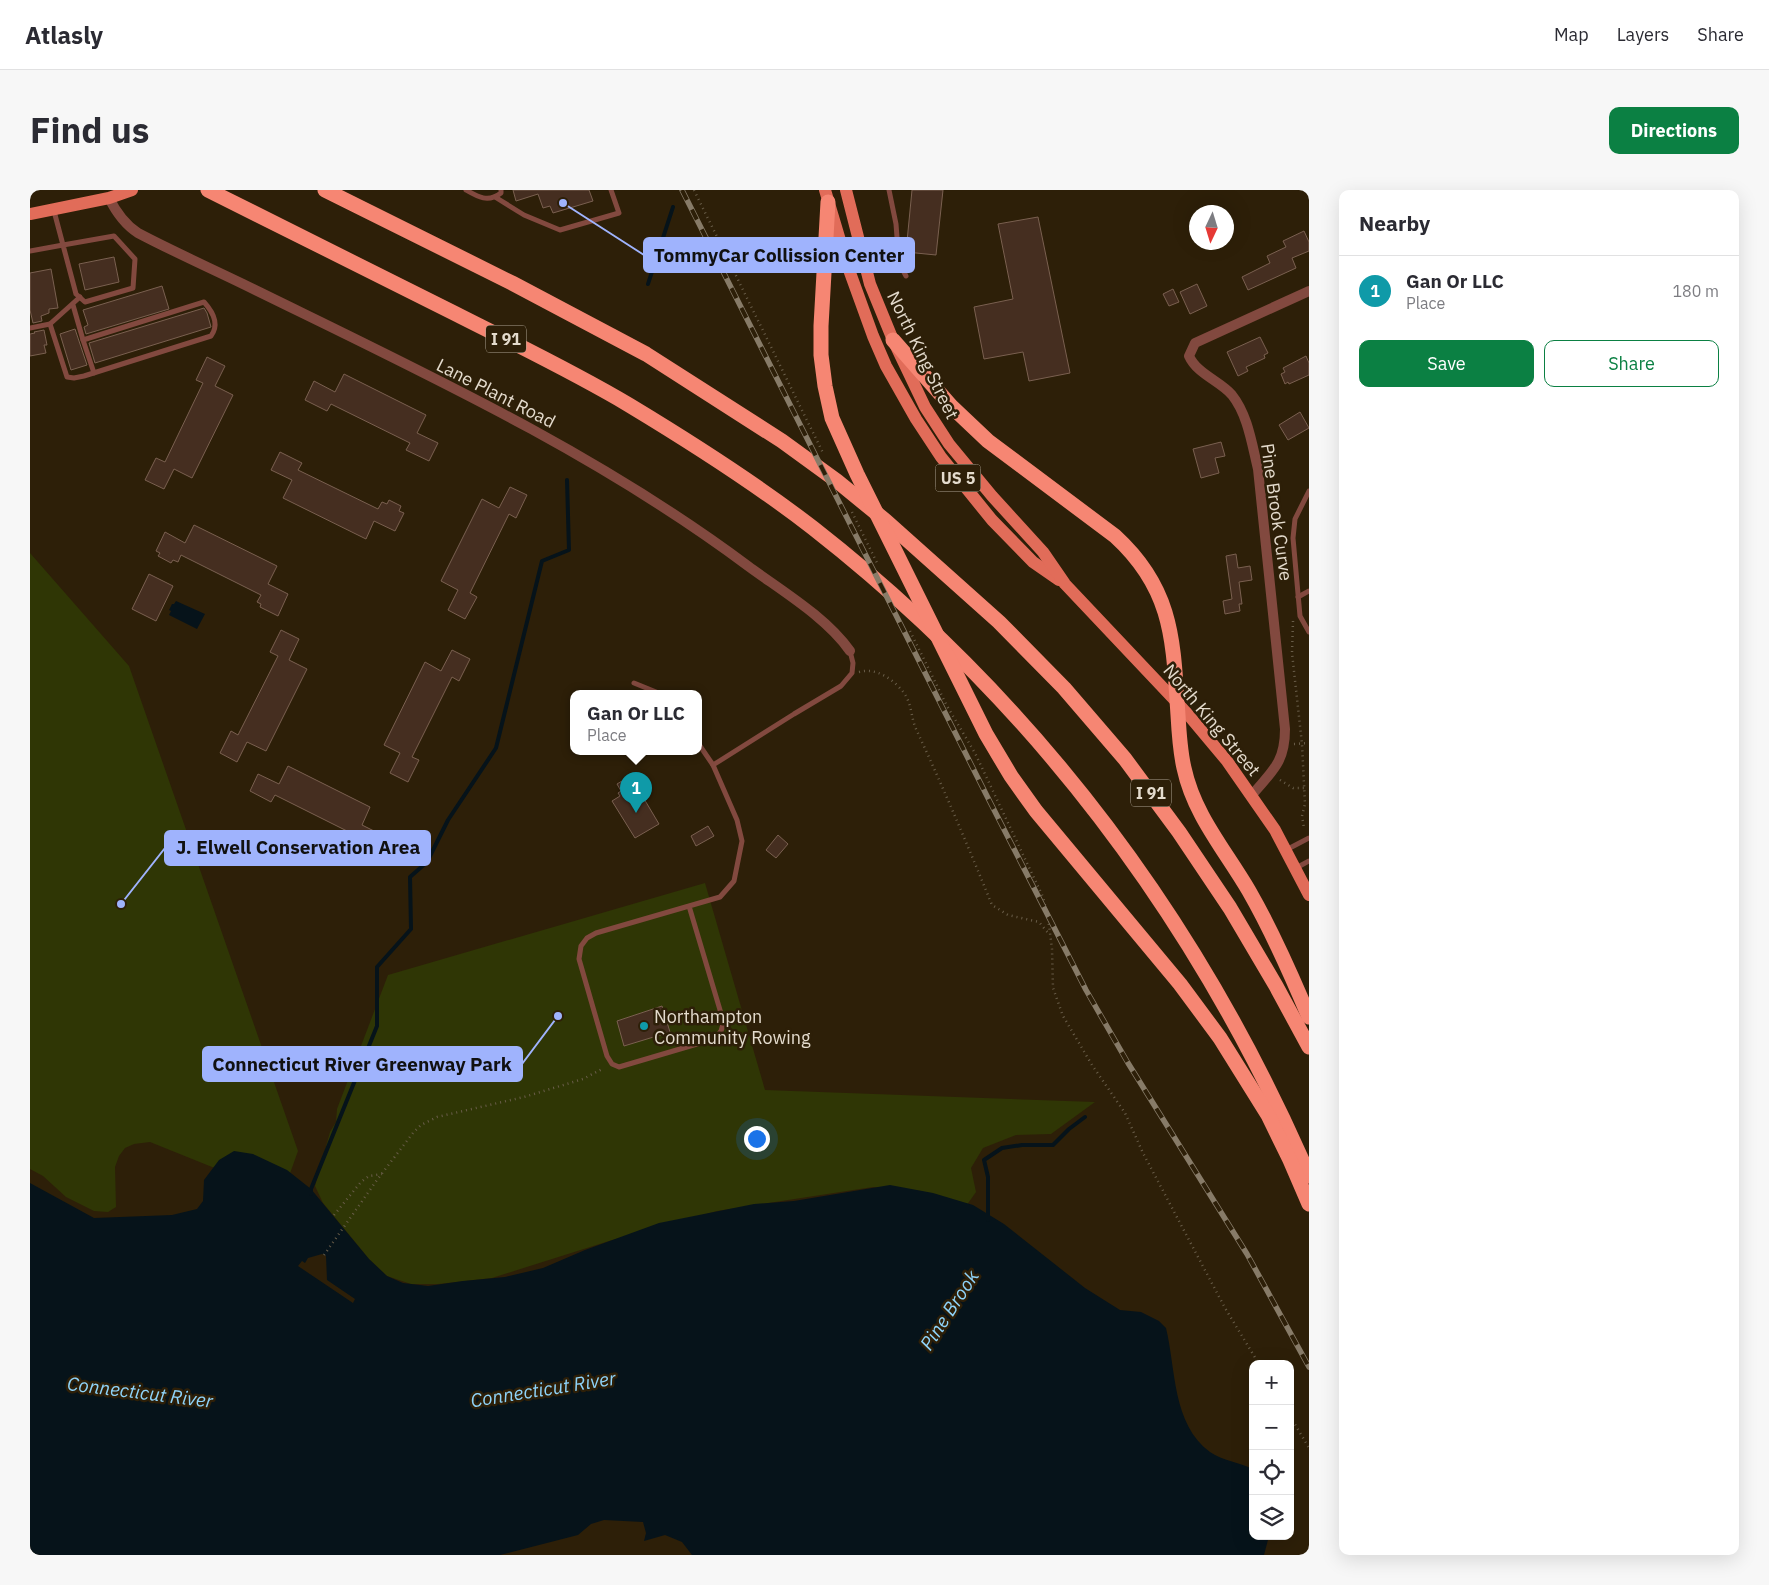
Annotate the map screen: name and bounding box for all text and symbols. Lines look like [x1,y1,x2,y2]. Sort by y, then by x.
text: Atlasly [25,19,103,51]
text: Map [1554,23,1589,46]
text: Layers [1617,23,1669,46]
text: Share [1697,23,1744,46]
text: Find us [30,107,149,153]
button: Directions [1609,107,1739,154]
north arrow [1189,205,1234,250]
text: Nearby [1359,209,1430,237]
callout: TommyCar Collission Center [644,238,914,272]
text: TommyCar Collission Center [654,243,905,267]
text: Gan Or LLC [1406,269,1504,293]
text: 1 [1370,281,1380,301]
text: 180 m [1672,281,1719,301]
street label: North King Street [882,287,964,423]
text: Place [1406,293,1445,313]
road number: I 91 [486,326,526,352]
button: Save [1359,340,1534,387]
button: Share [1544,340,1719,387]
street label: Lane Plant Road [433,353,559,433]
street label: Pine Brook Curve [1256,442,1298,582]
road number: US 5 [936,464,980,492]
street label: North King Street [1158,659,1266,781]
popup [570,690,702,755]
text: Gan Or LLC [587,701,685,725]
text: Place [587,725,626,745]
pin: 1 [620,772,652,813]
road number: I 91 [1131,780,1171,806]
callout: J. Elwell Conservation Area [165,831,430,865]
text: J. Elwell Conservation Area [176,835,420,859]
place label: Northampton Community Rowing [654,1005,811,1049]
marker: Northampton Community Rowing [638,1020,650,1032]
callout: Connecticut River Greenway Park [203,1047,522,1081]
text: Connecticut River Greenway Park [212,1052,512,1076]
your location [744,1126,770,1152]
water label: Pine Brook [914,1265,984,1355]
map controls [1249,1360,1294,1540]
button: + [1249,1360,1294,1405]
water label: Connecticut River [469,1366,618,1412]
water label: Connecticut River [66,1371,215,1413]
button: − [1249,1405,1294,1450]
button: locate [1249,1450,1294,1495]
button: layers [1249,1495,1294,1540]

